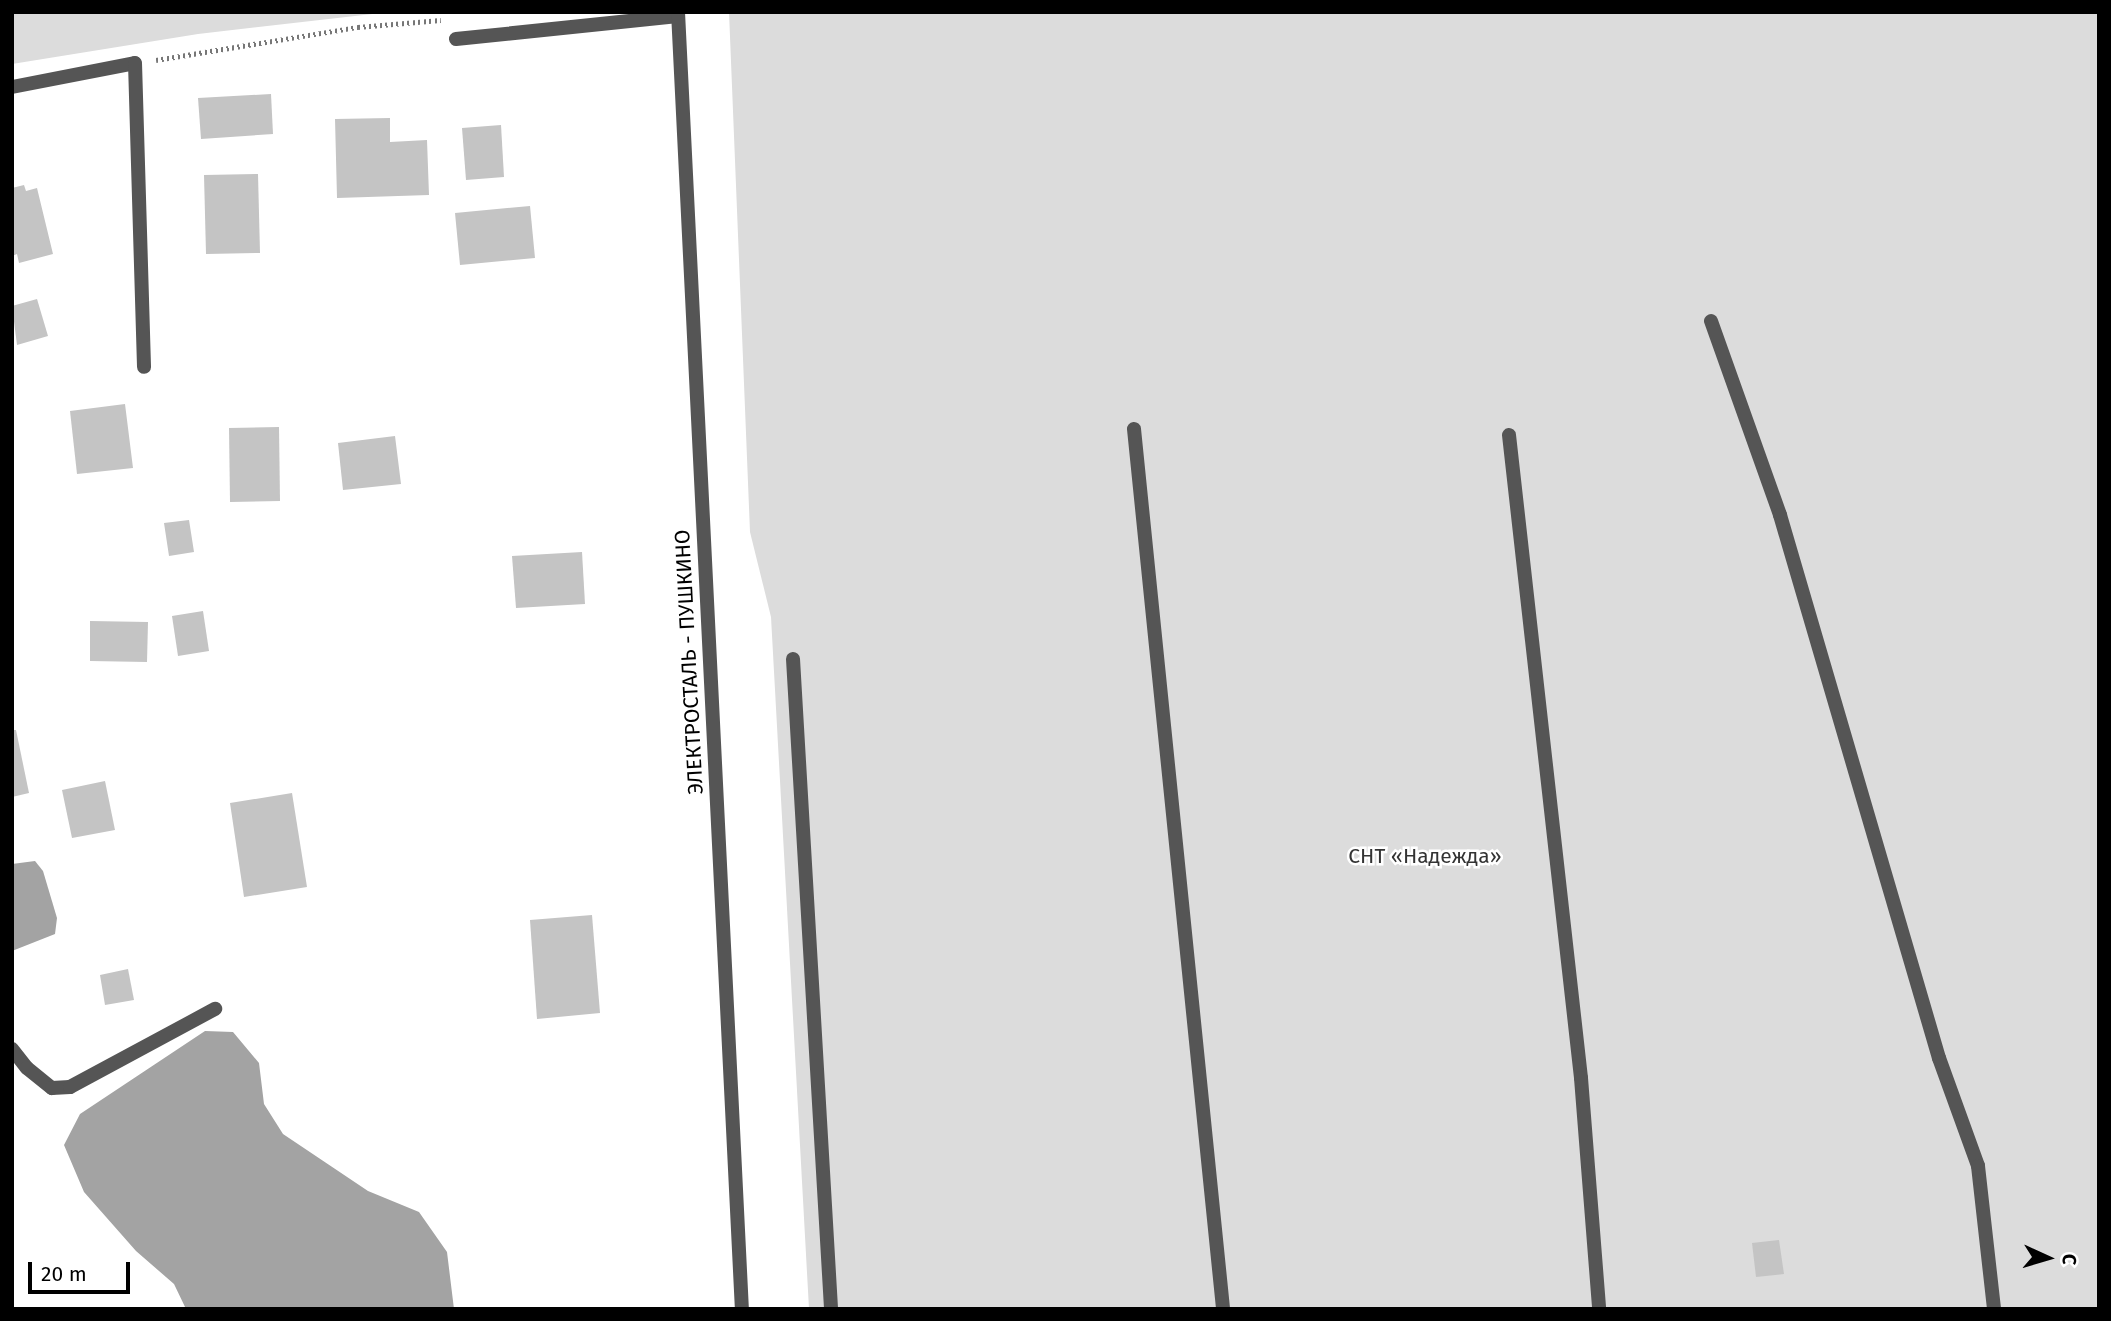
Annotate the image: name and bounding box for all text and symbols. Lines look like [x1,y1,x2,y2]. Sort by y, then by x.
street label: ЭЛЕКТРОСТАЛЬ - ПУШКИНО [669,529,709,795]
park label: СНТ «Надежда» [1348,843,1502,869]
north arrow [2013,1223,2083,1293]
scale bar [32,1248,133,1292]
text: С [2058,1253,2081,1266]
text: 20 m [41,1261,87,1287]

